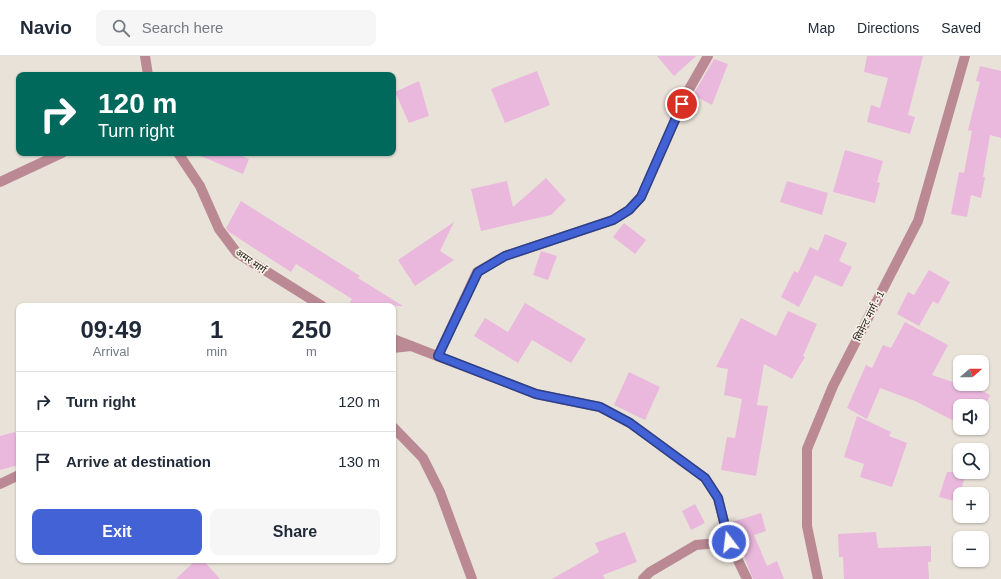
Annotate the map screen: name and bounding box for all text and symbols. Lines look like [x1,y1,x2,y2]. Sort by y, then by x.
search box [96,10,376,46]
text: Navio [20,17,72,38]
icon: search [110,17,132,39]
text: Search here [142,19,223,36]
text: Map [808,20,835,36]
text: Directions [857,20,919,36]
text: Saved [941,20,981,36]
pin [665,87,699,121]
icon: right [32,88,84,140]
text: 120 m [98,88,177,119]
icon: arrive [671,93,693,115]
text: Turn right [98,121,174,141]
street label: अमर मार्ग [234,247,269,276]
street label: सिमेन्ट मार्ग - 1 [852,289,887,343]
text: 09:49 [80,316,142,343]
text: 1 [210,316,223,343]
text: 250 [292,316,332,343]
text: Arrival [93,344,130,359]
text: min [206,344,227,359]
text: m [306,344,317,359]
north arrow [953,355,989,391]
map controls [953,355,989,567]
icon: right [32,391,54,413]
text: Turn right [66,393,136,410]
text: 120 m [338,393,380,410]
button: sound [953,399,989,435]
button: search [953,443,989,479]
icon: arrive [32,451,54,473]
text: Arrive at destination [66,453,211,470]
text: 130 m [338,453,380,470]
button: + [953,487,989,523]
button: Exit [32,509,202,555]
button: Share [210,509,380,555]
position arrow [708,521,750,563]
button: − [953,531,989,567]

